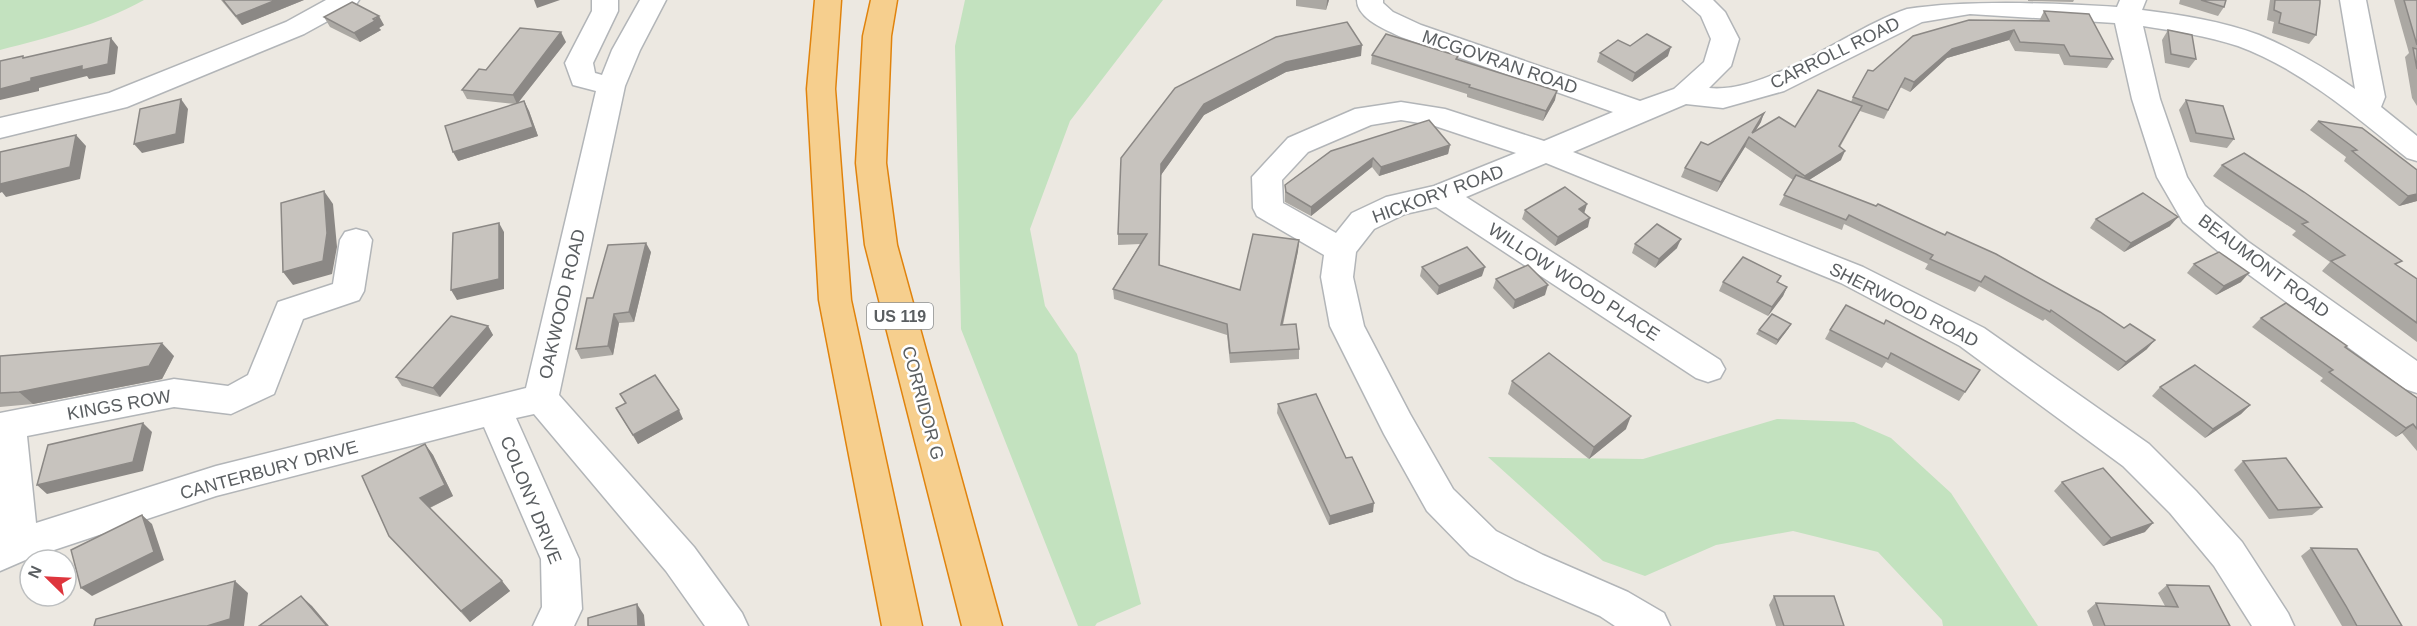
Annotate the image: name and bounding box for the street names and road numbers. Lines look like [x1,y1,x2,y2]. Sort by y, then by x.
street label: CARROLL ROAD [1767,13,1903,93]
street label: MCGOVRAN ROAD [1420,26,1580,98]
street label: HICKORY ROAD [1370,161,1506,227]
street label: BEAUMONT ROAD [2195,210,2333,322]
street label: WILLOW WOOD PLACE [1485,219,1663,345]
street label: OAKWOOD ROAD [535,227,589,381]
street label: SHERWOOD ROAD [1826,259,1982,351]
road number: US 119 [867,303,933,329]
street label: CORRIDOR G [898,344,948,462]
street label: KINGS ROW [66,386,172,424]
street label: COLONY DRIVE [496,433,566,567]
street label: CANTERBURY DRIVE [178,437,360,503]

